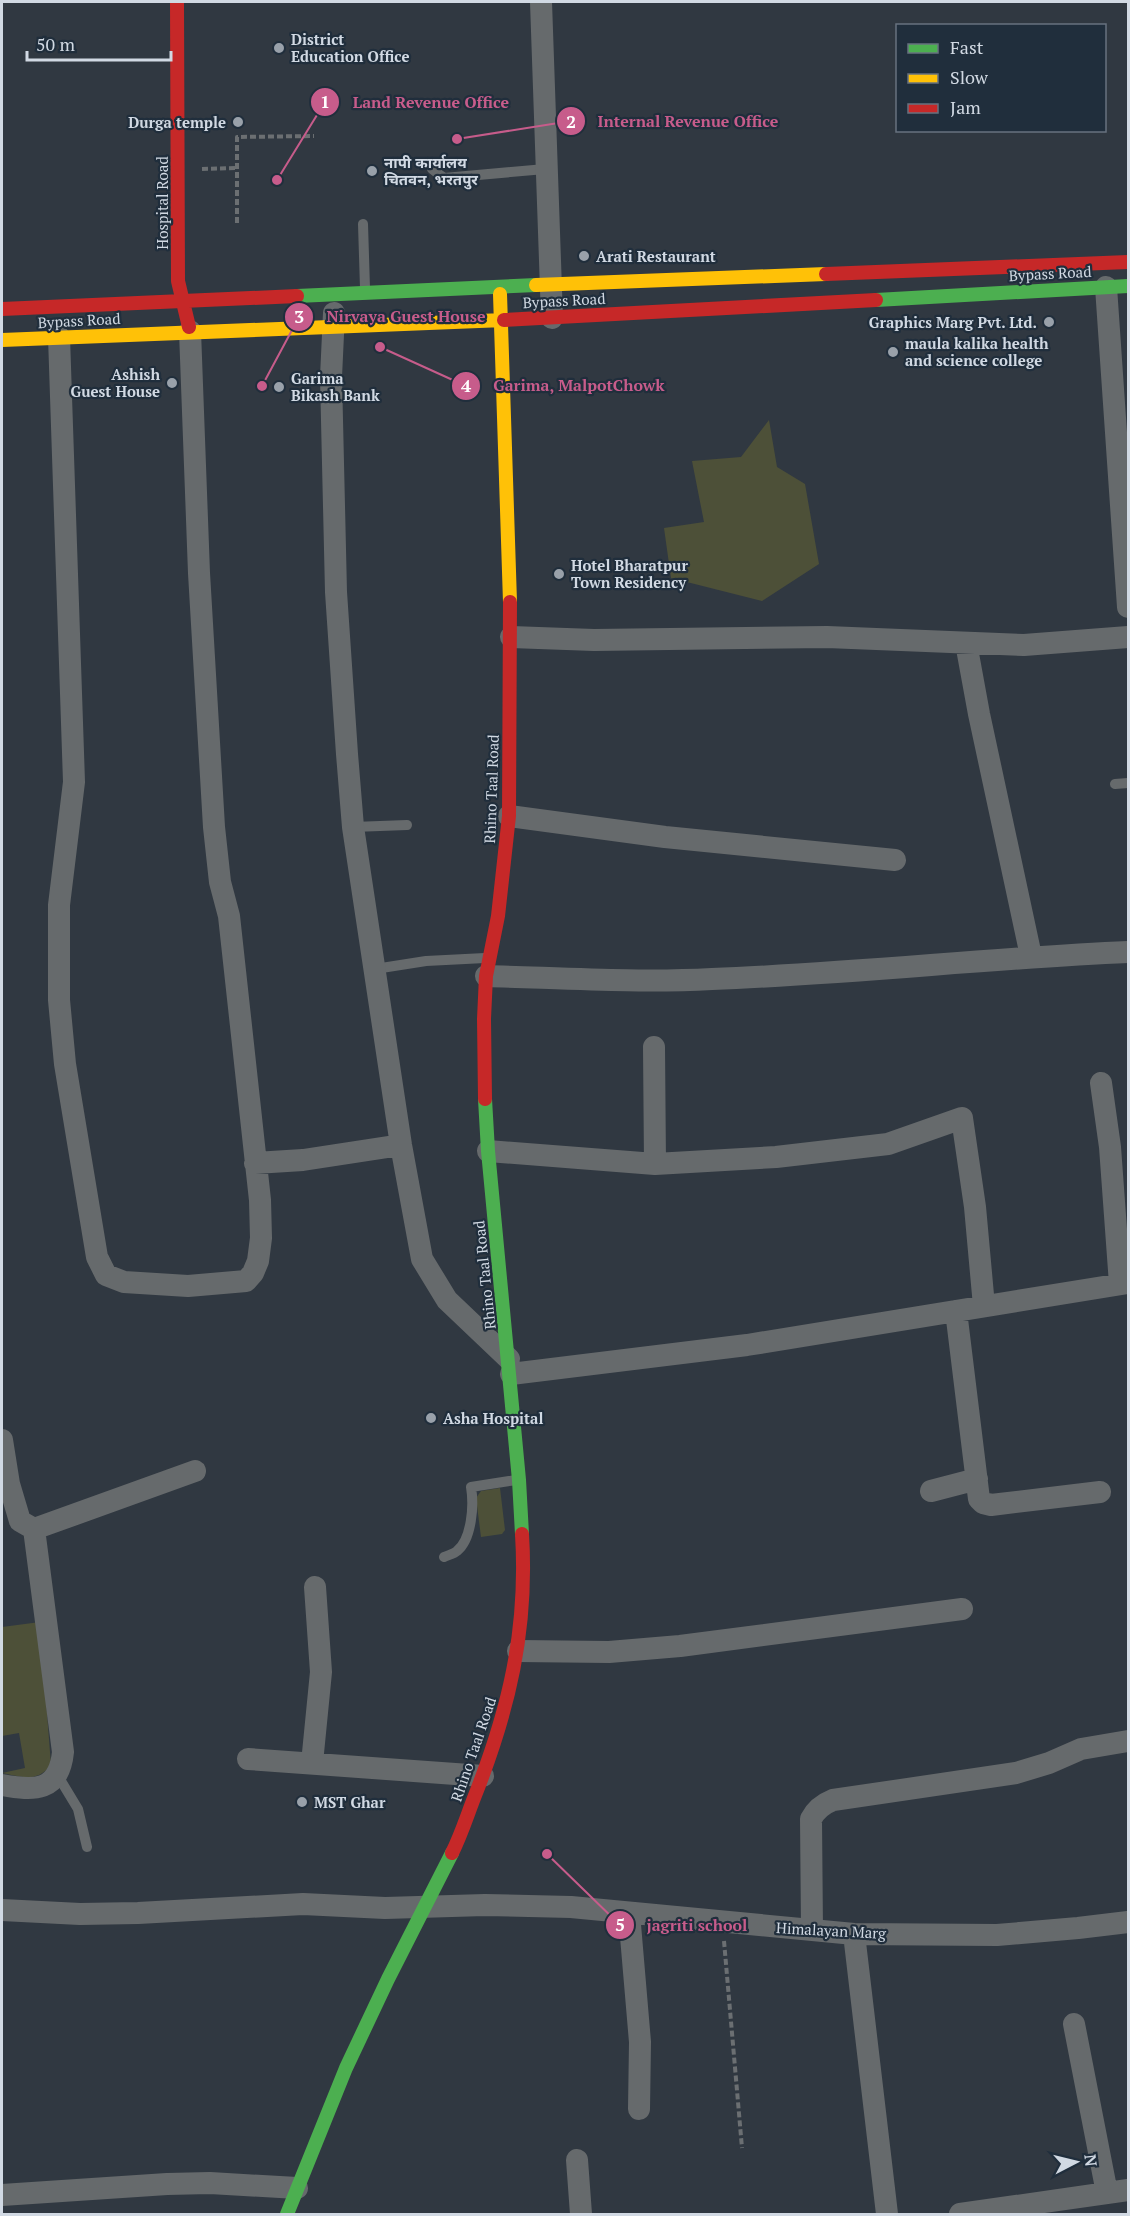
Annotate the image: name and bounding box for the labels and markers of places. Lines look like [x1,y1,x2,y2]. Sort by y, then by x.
place label: District Education Office [291,29,409,66]
marker: District Education Office [272,41,286,55]
callout: Land Revenue Office [310,85,521,119]
callout: Internal Revenue Office [556,104,791,138]
place label: Durga temple [128,112,226,132]
marker: Durga temple [231,115,245,129]
place label: नापी कार्यालय चितवन, भरतपुर [384,152,478,190]
marker: नापी कार्यालय चितवन, भरतपुर [365,164,379,178]
place label: Arati Restaurant [596,246,716,266]
marker: Arati Restaurant [577,249,591,263]
callout: Nirvaya Guest House [284,300,497,334]
place label: Graphics Marg Pvt. Ltd. [869,312,1037,332]
marker: Graphics Marg Pvt. Ltd. [1042,315,1056,329]
place label: maula kalika health and science college [905,333,1049,370]
marker: maula kalika health and science college [886,345,900,359]
place label: Ashish Guest House [71,364,160,401]
place label: Garima Bikash Bank [291,368,380,405]
callout: Garima, MalpotChowk [451,369,677,403]
marker: Ashish Guest House [165,376,179,390]
marker: Garima Bikash Bank [272,380,286,394]
place label: Hotel Bharatpur Town Residency [571,555,688,592]
marker: Hotel Bharatpur Town Residency [552,567,566,581]
place label: Asha Hospital [443,1408,543,1428]
marker: Asha Hospital [424,1411,438,1425]
place label: MST Ghar [314,1792,386,1812]
marker: MST Ghar [295,1795,309,1809]
callout: jagriti school [605,1908,759,1942]

